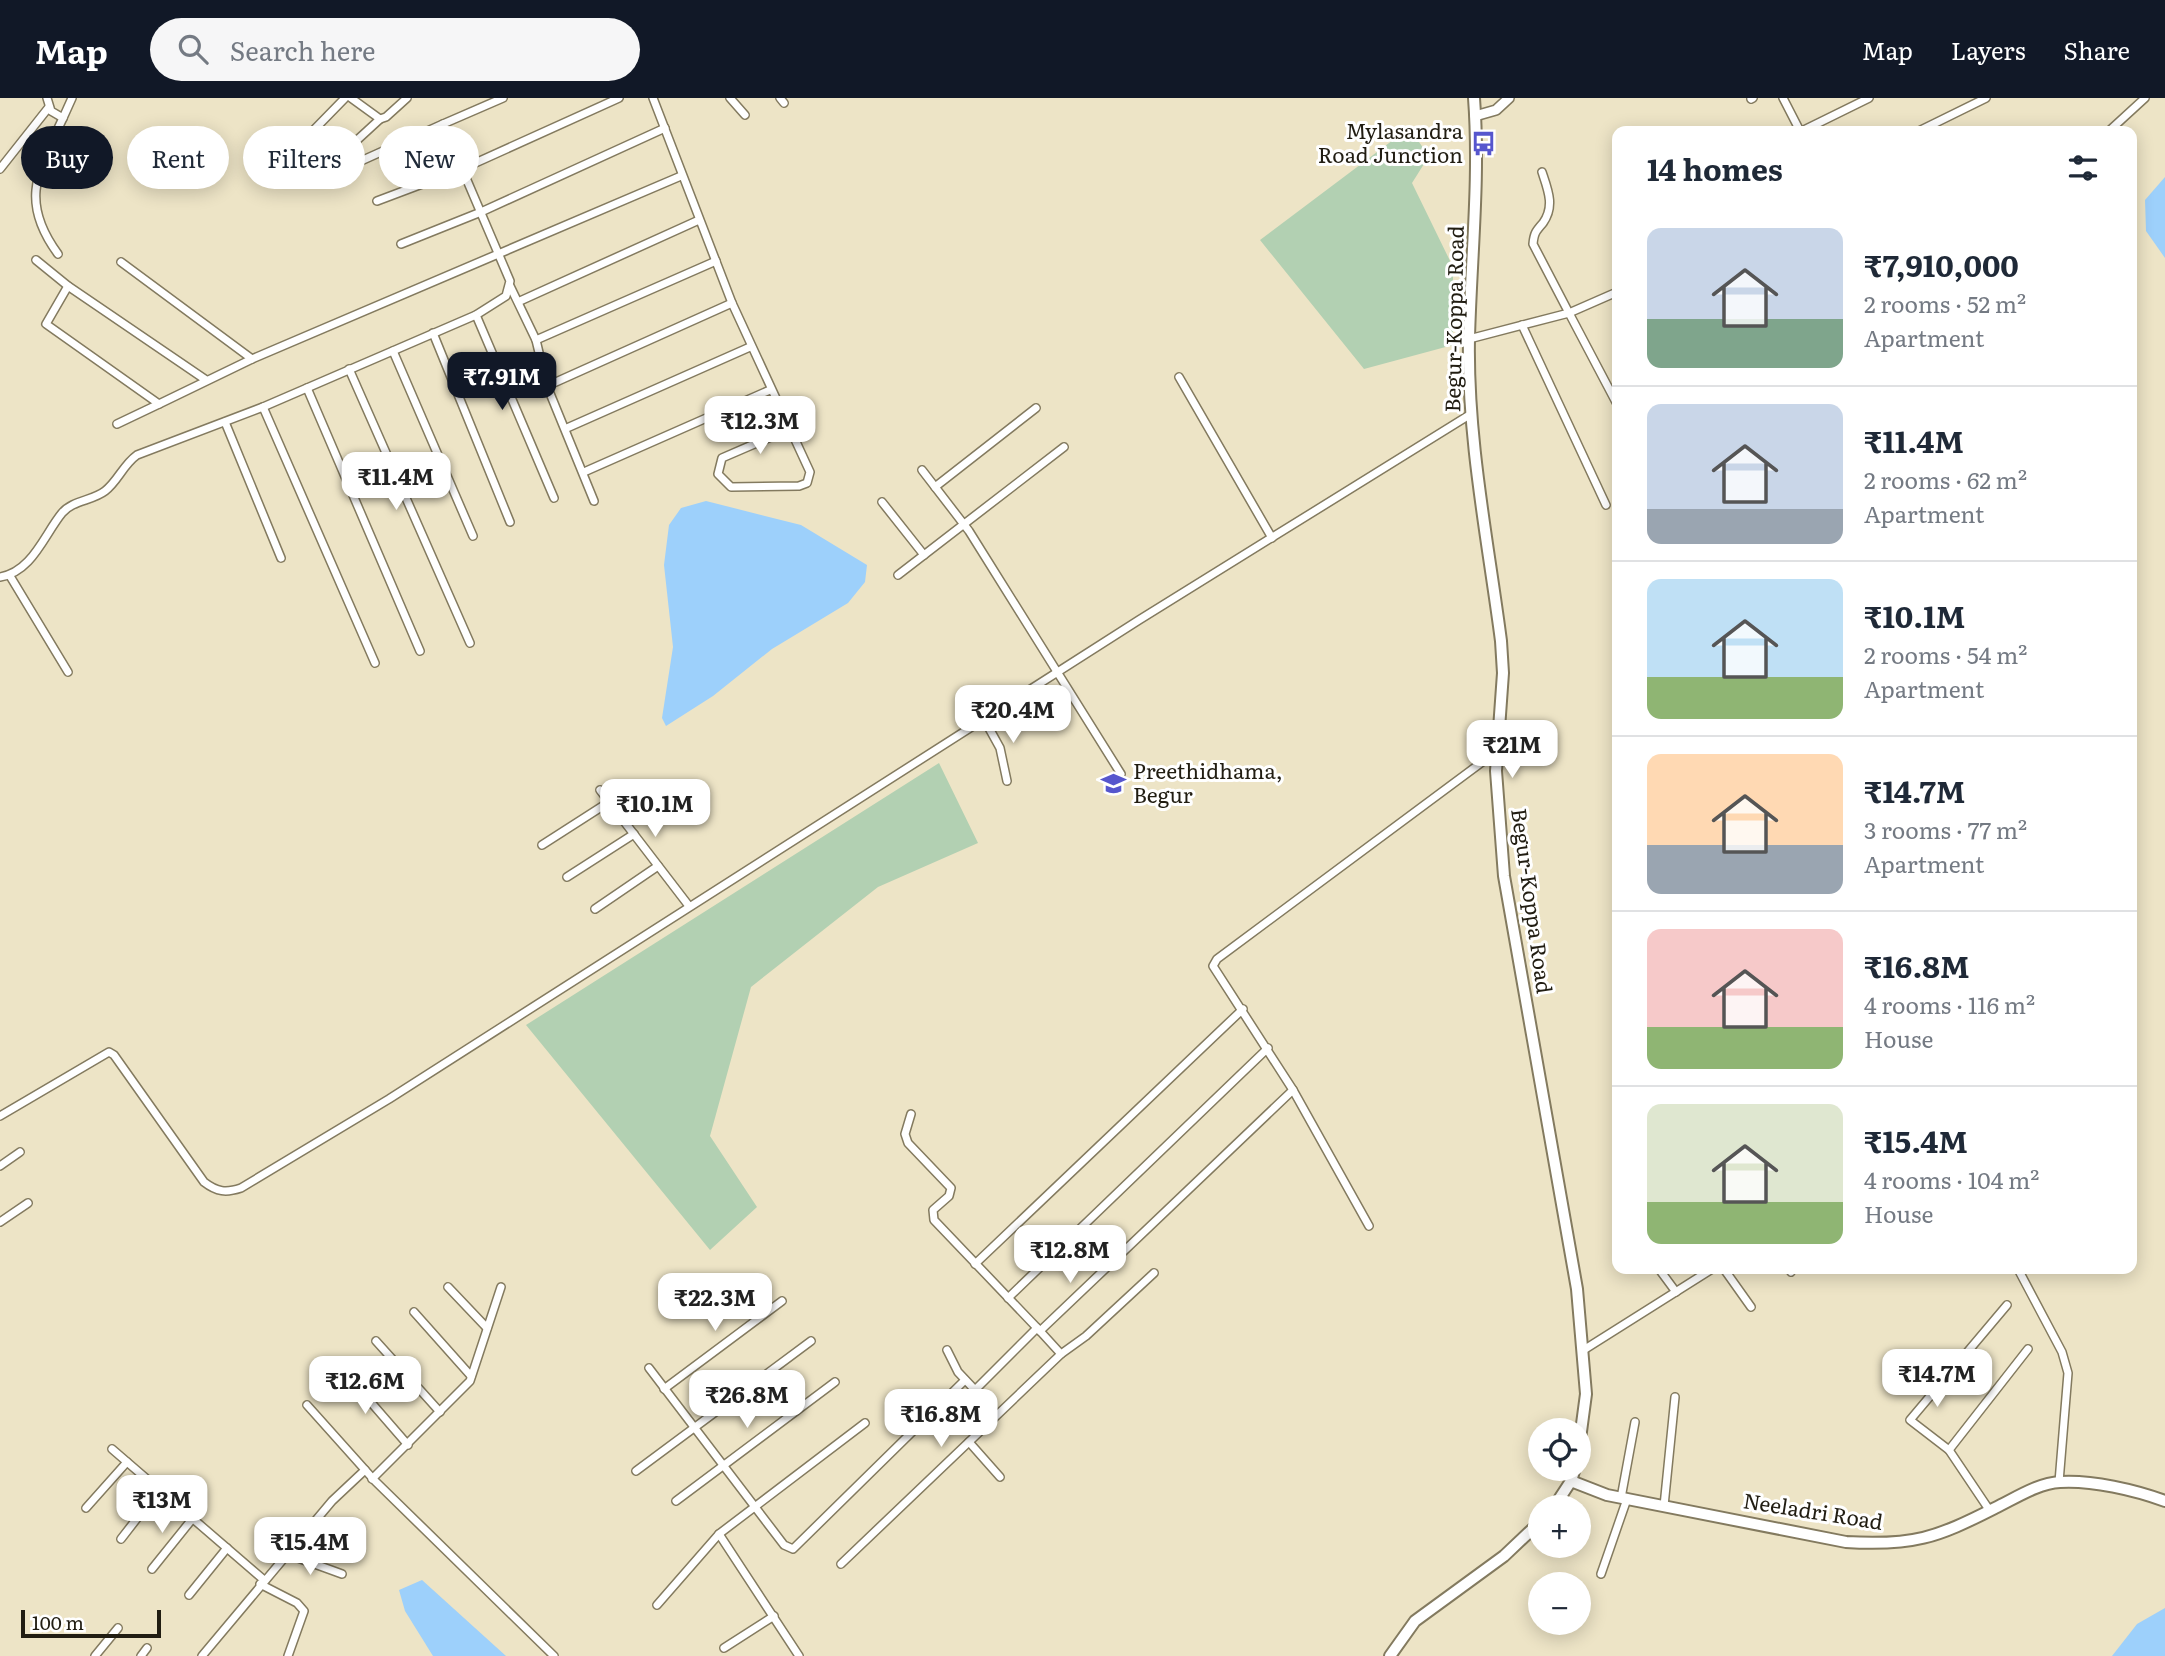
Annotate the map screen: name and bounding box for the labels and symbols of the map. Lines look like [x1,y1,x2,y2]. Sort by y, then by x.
place label: Mylasandra Road Junction [1318,114,1464,169]
bus stop icon: Mylasandra Road Junction [1469,130,1497,158]
street label: Begur-Koppa Road [1435,225,1470,413]
pin: ₹7.91M [445,352,559,412]
pin: ₹12.3M [703,396,817,456]
pin: ₹11.4M [339,452,453,512]
pin: ₹20.4M [956,686,1070,745]
pin: ₹21M [1471,720,1553,780]
place label: Preethidhama, Begur [1133,754,1283,809]
school or university icon: Preethidhama, Begur [1099,770,1127,798]
pin: ₹10.1M [598,780,712,839]
street label: Begur-Koppa Road [1505,806,1562,995]
pin: ₹12.8M [1013,1226,1127,1285]
pin: ₹22.3M [658,1274,772,1333]
pin: ₹14.7M [1880,1350,1994,1409]
pin: ₹12.6M [308,1356,422,1416]
pin: ₹26.8M [690,1370,804,1430]
pin: ₹16.8M [884,1390,998,1449]
pin: ₹13M [121,1476,203,1535]
street label: Neeladri Road [1741,1483,1886,1536]
pin: ₹15.4M [253,1518,367,1577]
scale bar [21,1607,161,1639]

